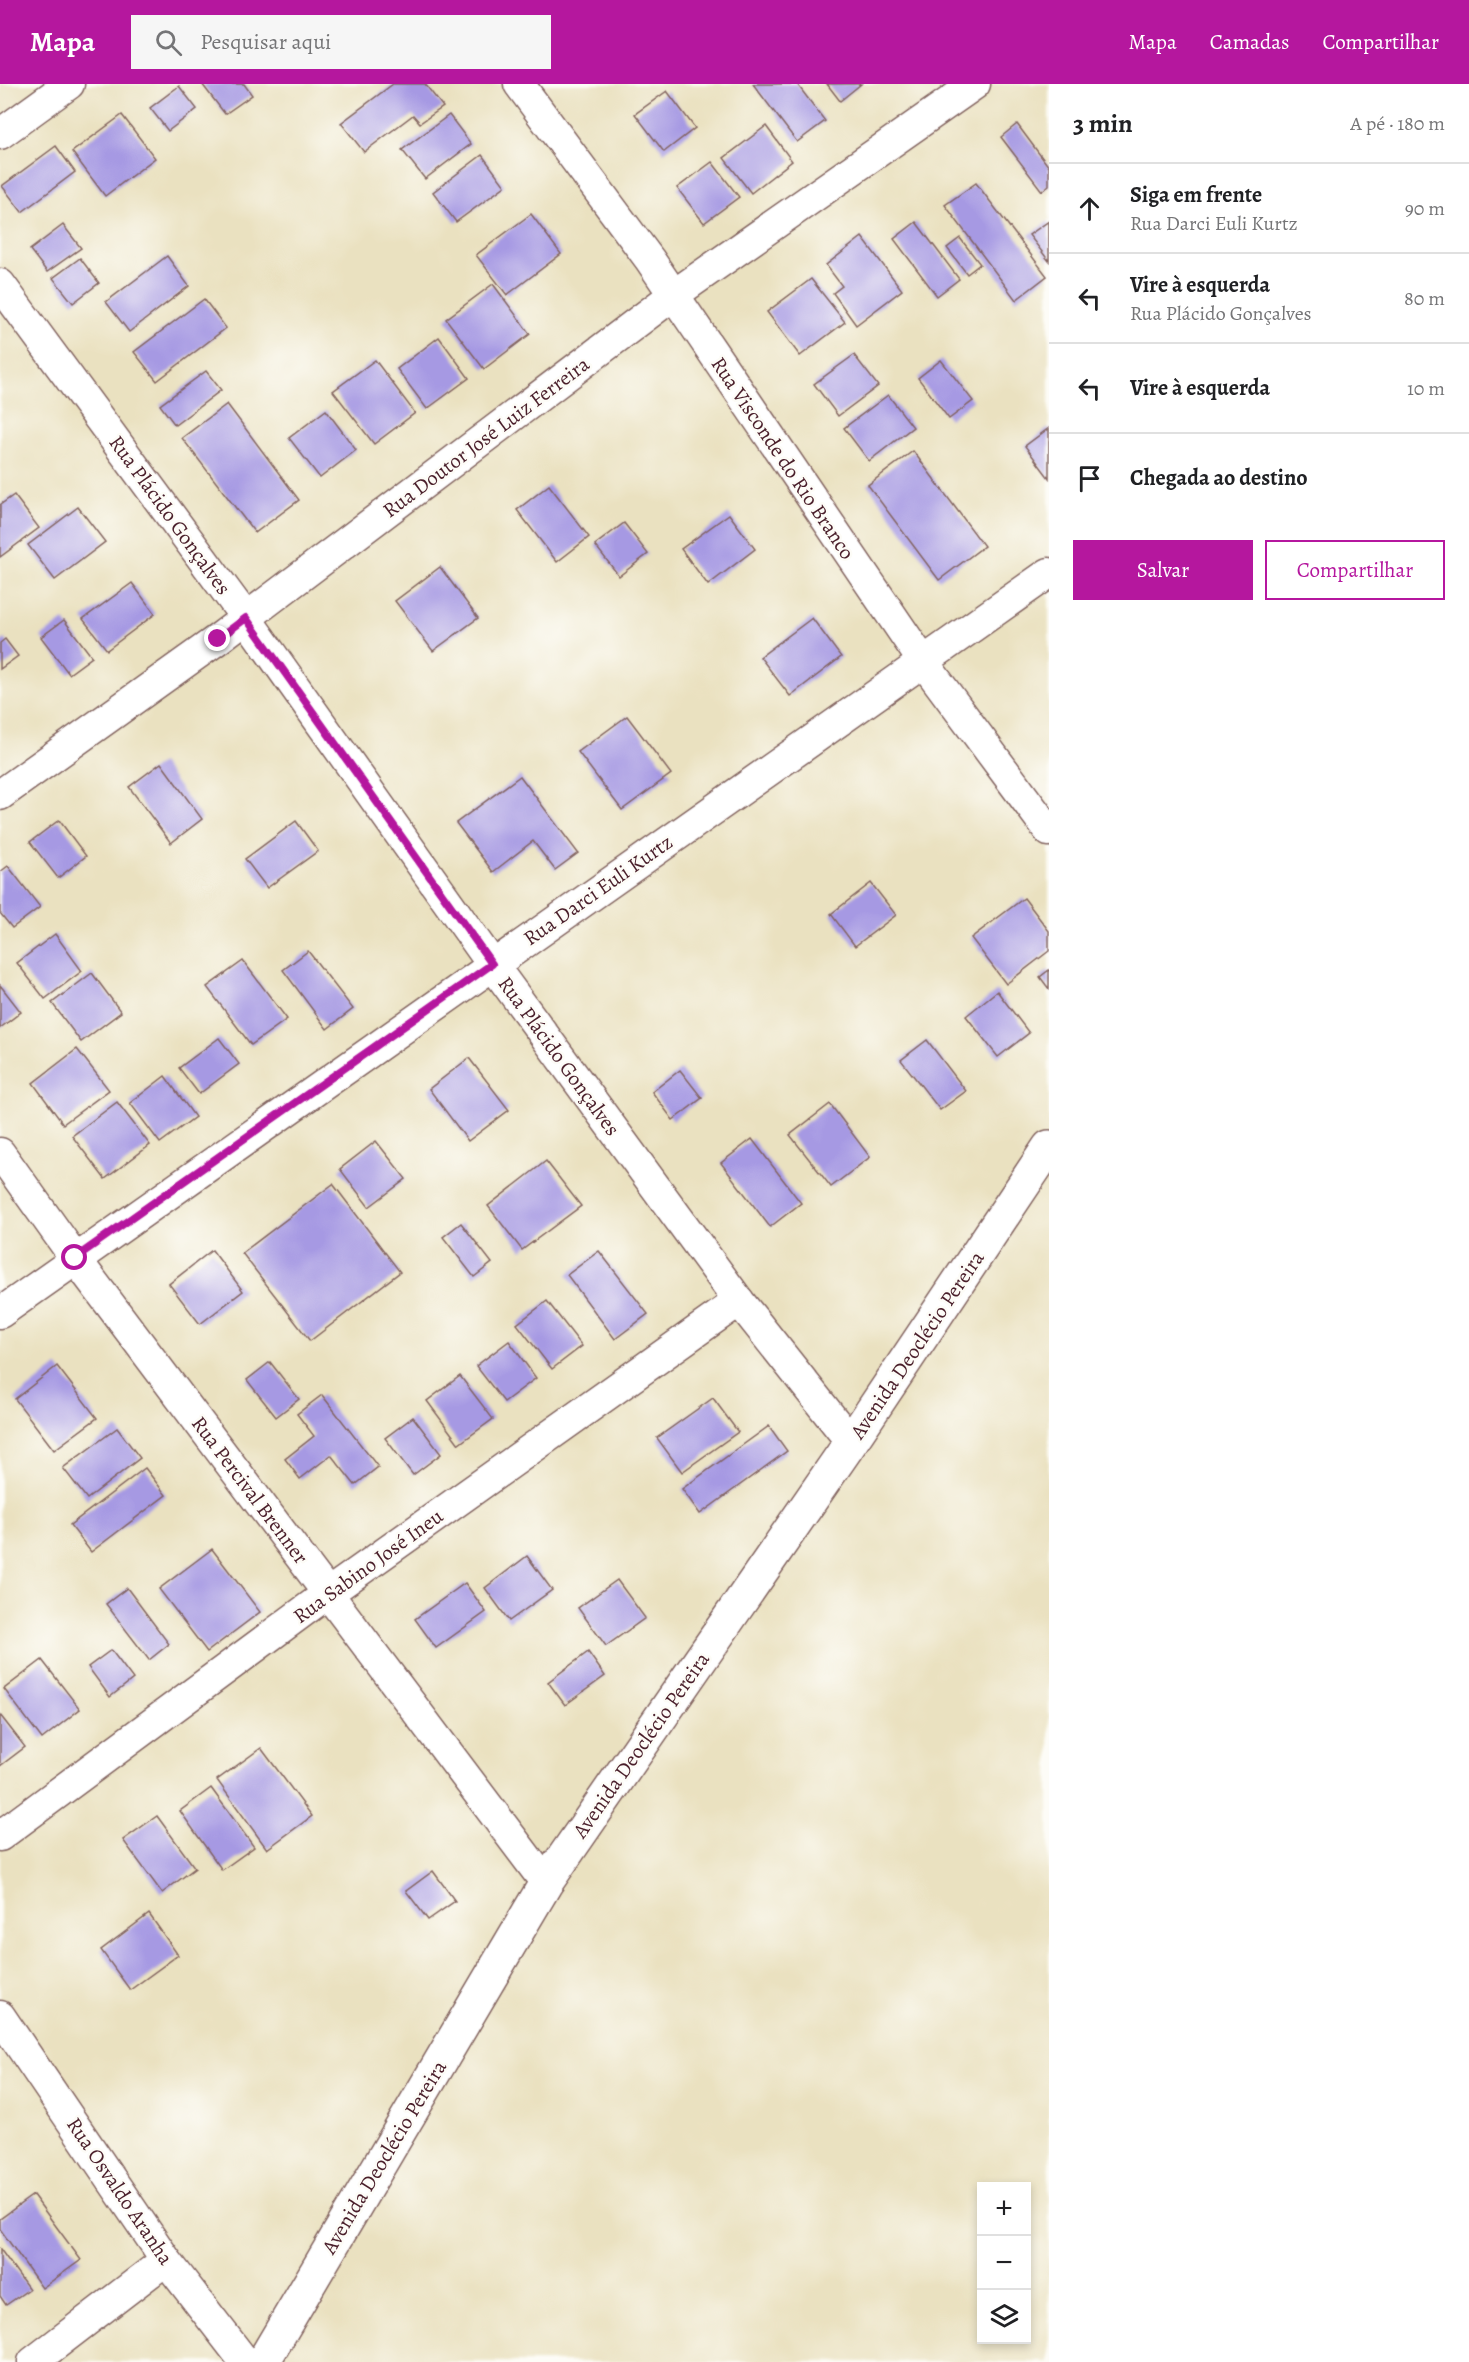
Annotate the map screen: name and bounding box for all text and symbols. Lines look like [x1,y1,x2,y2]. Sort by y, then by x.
search box [131,15,551,69]
text: Mapa [30,23,95,61]
icon: search [152,26,185,59]
text: Pesquisar aqui [200,27,331,57]
text: Mapa [1128,28,1177,56]
text: Camadas [1210,28,1289,56]
text: Compartilhar [1322,28,1439,56]
text: 3 min [1073,106,1133,141]
text: A pé · 180 m [1350,110,1445,137]
text: Siga em frente [1130,180,1262,210]
icon: ahead [1073,192,1106,225]
text: 90 m [1405,195,1445,222]
text: Rua Darci Euli Kurtz [1130,210,1298,237]
text: Vire à esquerda [1130,270,1270,300]
icon: left [1073,282,1106,315]
text: 80 m [1404,285,1445,312]
text: Rua Plácido Gonçalves [1130,300,1312,327]
street label: Rua Doutor José Luiz Ferreira [377,350,595,524]
street label: Rua Visconde do Rio Branco [705,351,861,565]
icon: left [1073,372,1106,405]
text: Vire à esquerda [1130,373,1270,403]
text: 10 m [1407,375,1445,402]
street label: Rua Plácido Gonçalves [103,430,237,600]
icon: arrive [1073,462,1106,495]
text: Chegada ao destino [1130,463,1308,493]
button: Salvar [1073,540,1253,600]
button: Compartilhar [1265,540,1445,600]
route end [204,625,230,651]
street label: Rua Darci Euli Kurtz [518,828,678,952]
street label: Rua Plácido Gonçalves [492,971,626,1141]
route start [61,1244,87,1270]
street label: Avenida Deoclécio Pereira [843,1245,991,1445]
street label: Rua Percival Brenner [185,1410,315,1570]
street label: Rua Sabino José Ineu [287,1502,449,1630]
street label: Avenida Deoclécio Pereira [566,1646,716,1844]
street label: Avenida Deoclécio Pereira [315,2055,453,2260]
street label: Rua Osvaldo Aranha [60,2112,180,2270]
map controls [977,2182,1031,2344]
button: + [977,2182,1031,2236]
button: − [977,2236,1031,2290]
button: layers [977,2290,1031,2344]

